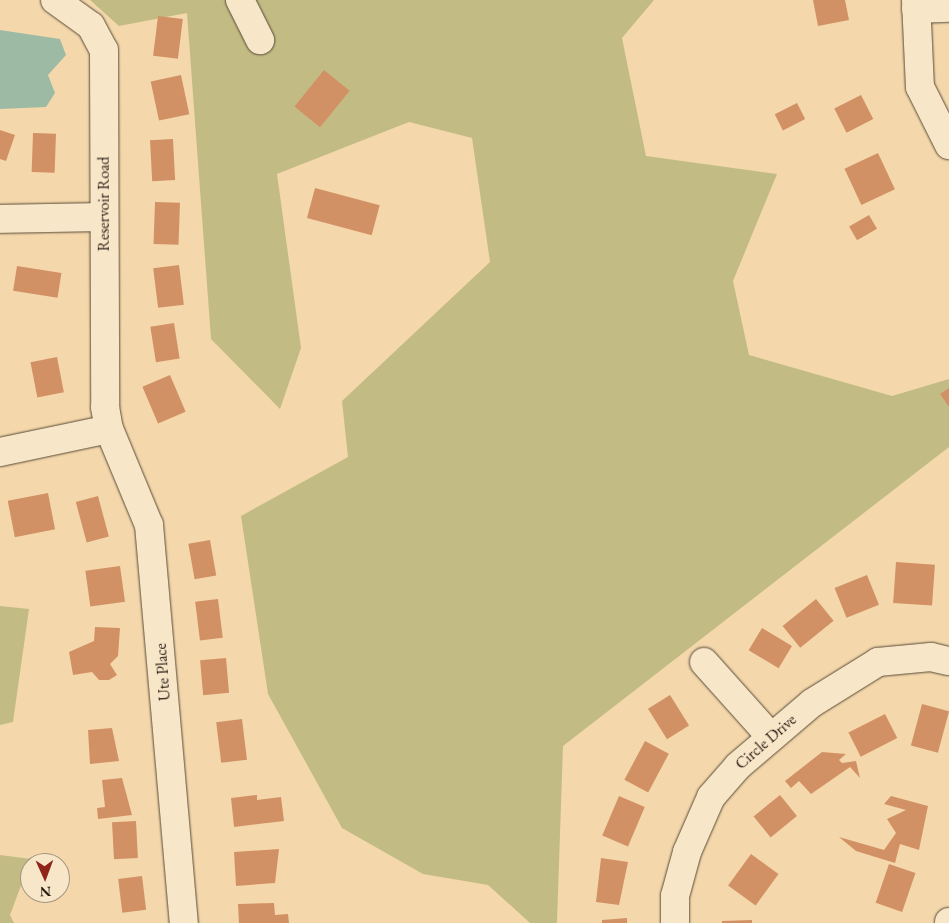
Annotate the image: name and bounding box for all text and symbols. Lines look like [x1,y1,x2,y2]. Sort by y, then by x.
street label: Reservoir Road [94,157,114,251]
street label: Ute Place [151,643,175,701]
street label: Circle Drive [732,710,800,774]
north arrow [20,853,70,903]
text: N [40,883,51,901]

